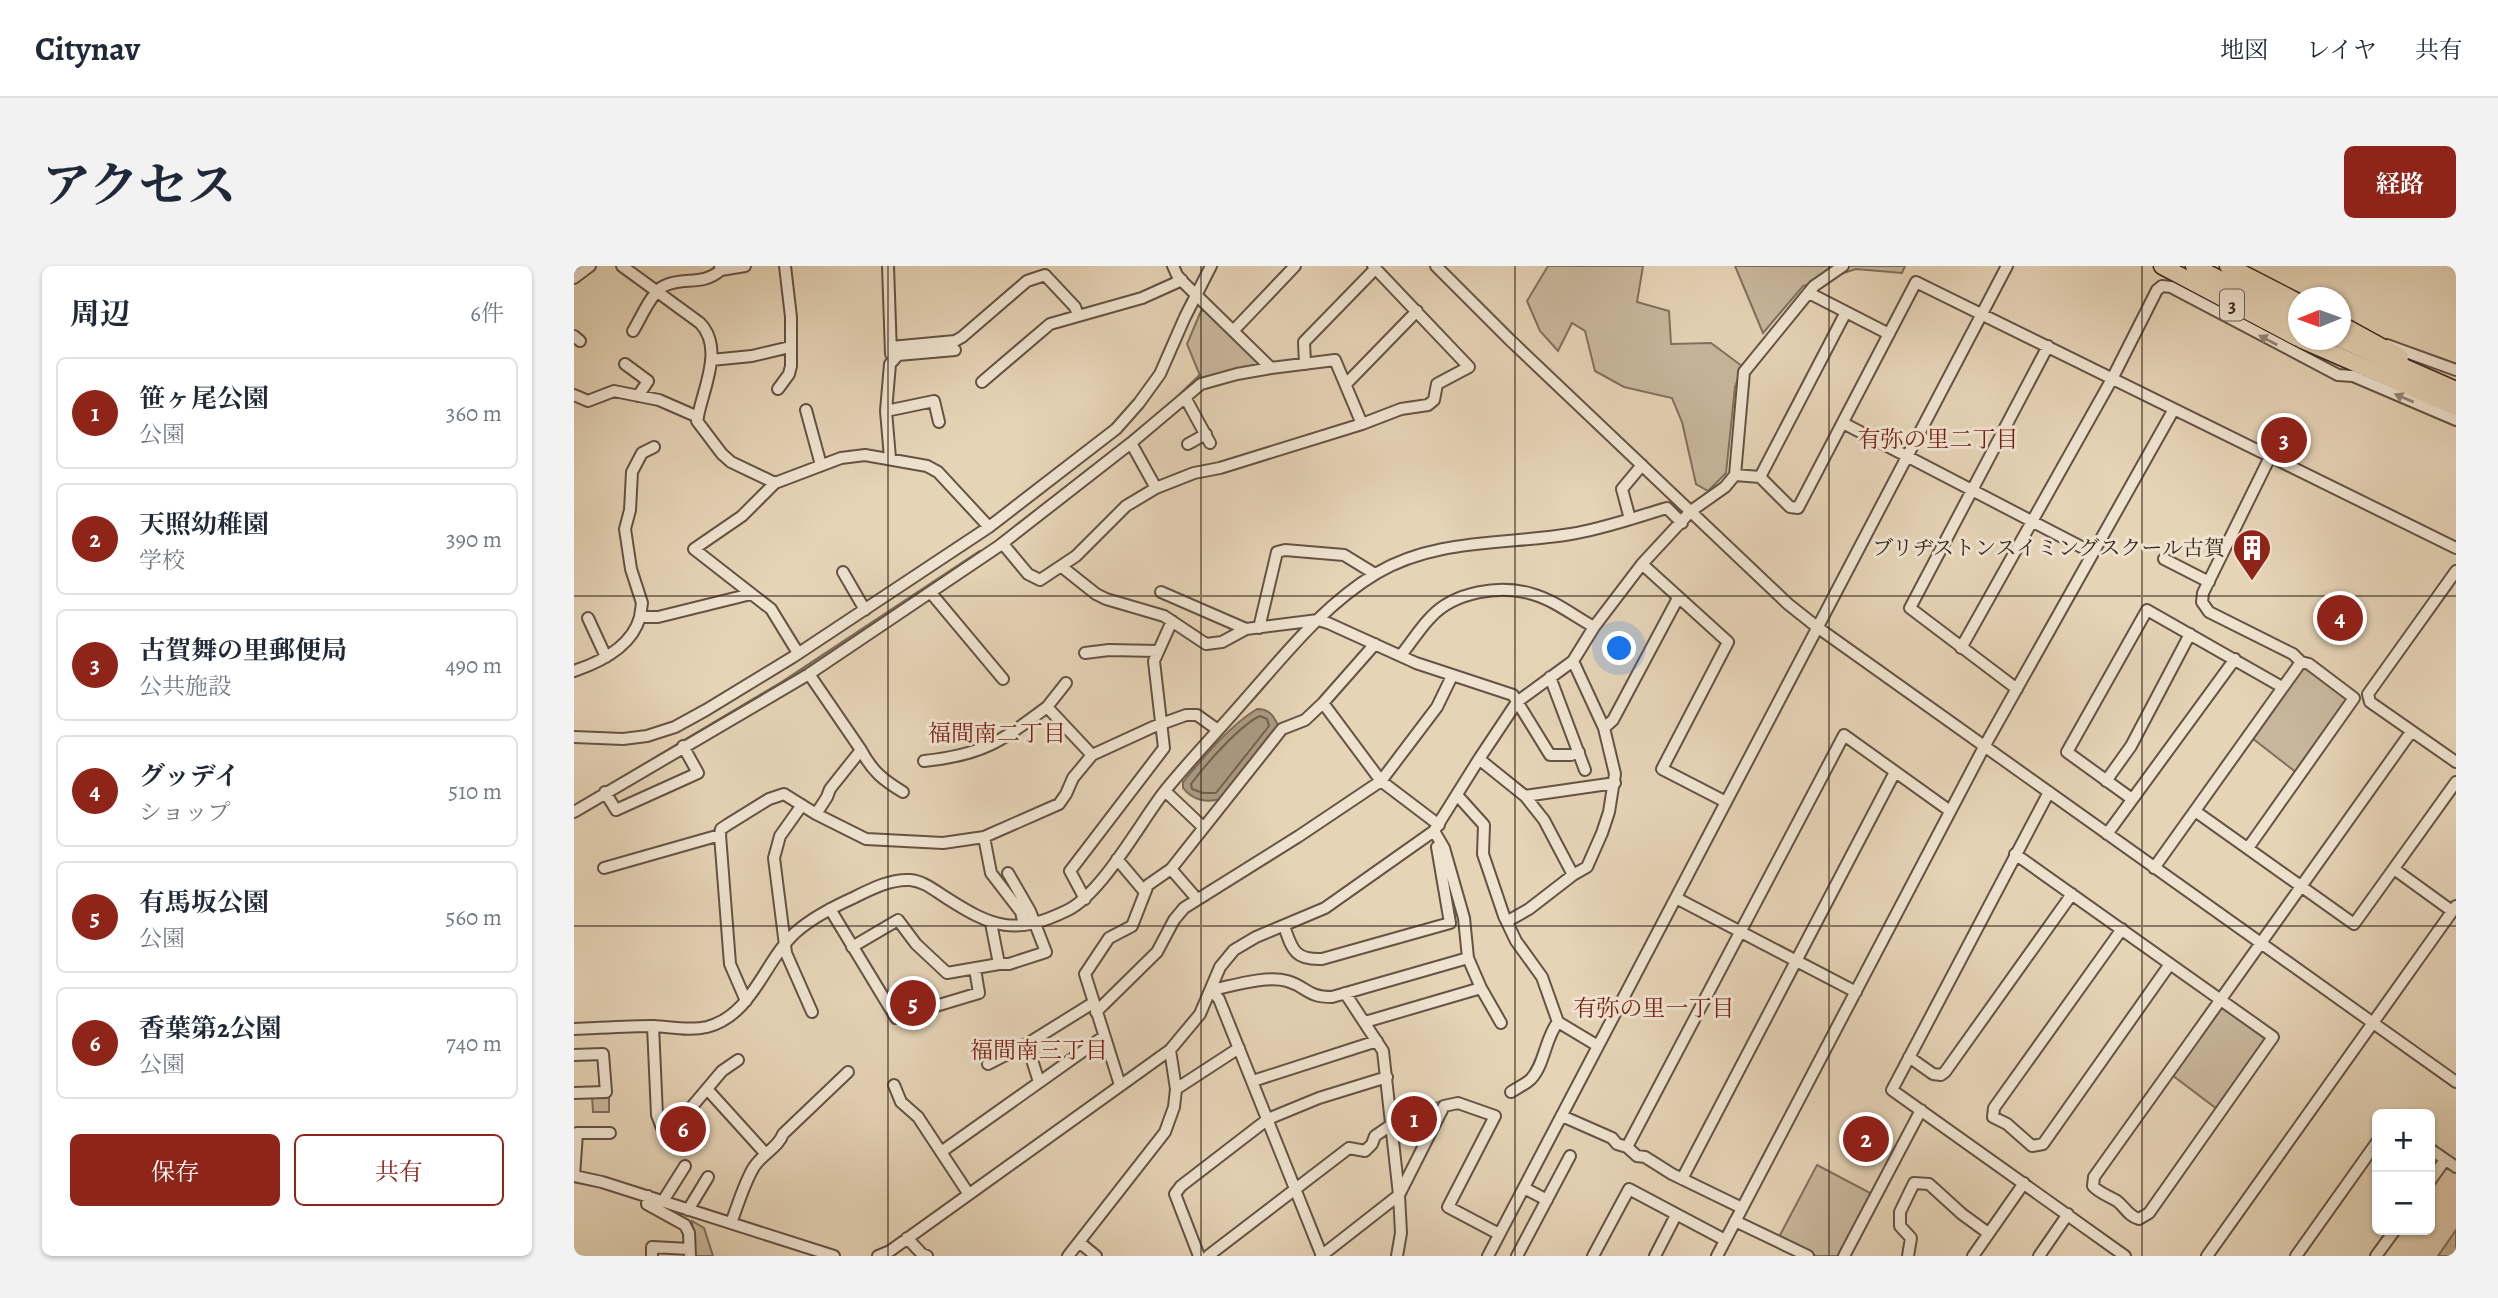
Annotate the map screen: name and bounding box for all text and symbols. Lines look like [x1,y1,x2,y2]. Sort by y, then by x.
text: Citynav [35,26,140,71]
text: 地図 [2220,34,2268,66]
text: レイヤ [2306,34,2377,66]
text: 共有 [2415,34,2463,66]
button: 経路 [2344,146,2456,218]
text: アクセス [42,152,237,219]
north arrow [2288,287,2351,350]
road number: 3 [2220,289,2244,320]
text: 周辺 [70,294,130,334]
text: 6件 [470,298,504,329]
one-way arrow [2258,334,2278,346]
text: 笹ヶ尾公園 [139,381,269,416]
one-way arrow [2394,392,2415,403]
text: 1 [91,398,99,429]
text: 360 m [446,398,502,429]
pin: 3 [2261,414,2307,466]
text: 公園 [139,419,185,450]
district label: 有弥の里二丁目 [1858,424,2019,455]
text: 天照幼稚園 [139,507,269,542]
text: 2 [89,524,101,555]
text: 390 m [446,524,502,555]
building icon: ブリヂストンスイミングスクール古賀 [2231,527,2273,582]
place label: ブリヂストンスイミングスクール古賀 [1872,534,2225,562]
text: 学校 [139,545,185,576]
pin: 4 [2317,592,2363,644]
your location [1602,631,1636,665]
text: 古賀舞の里郵便局 [139,633,347,668]
text: 3 [90,650,100,681]
text: 490 m [445,650,502,681]
text: 公共施設 [139,671,231,702]
district label: 福間南二丁目 [928,718,1066,749]
text: グッデイ [139,759,240,794]
text: 4 [90,776,100,807]
text: 510 m [448,776,502,807]
text: ショップ [139,797,231,828]
text: 有馬坂公園 [139,885,269,920]
text: 5 [90,902,100,933]
text: 560 m [446,902,502,933]
text: 公園 [139,923,185,954]
pin: 5 [890,977,936,1029]
district label: 有弥の里一丁目 [1574,993,1735,1024]
text: 香葉第2公園 [139,1011,282,1046]
text: 6 [90,1028,100,1059]
text: 740 m [446,1028,502,1059]
district label: 福間南三丁目 [970,1035,1108,1066]
text: 公園 [139,1049,185,1080]
pin: 1 [1391,1093,1437,1145]
pin: 6 [660,1103,706,1155]
map controls [2372,1109,2435,1235]
button: + [2372,1109,2435,1172]
pin: 2 [1843,1113,1889,1165]
button: 保存 [70,1134,280,1206]
button: 共有 [294,1134,504,1206]
button: − [2372,1172,2435,1235]

